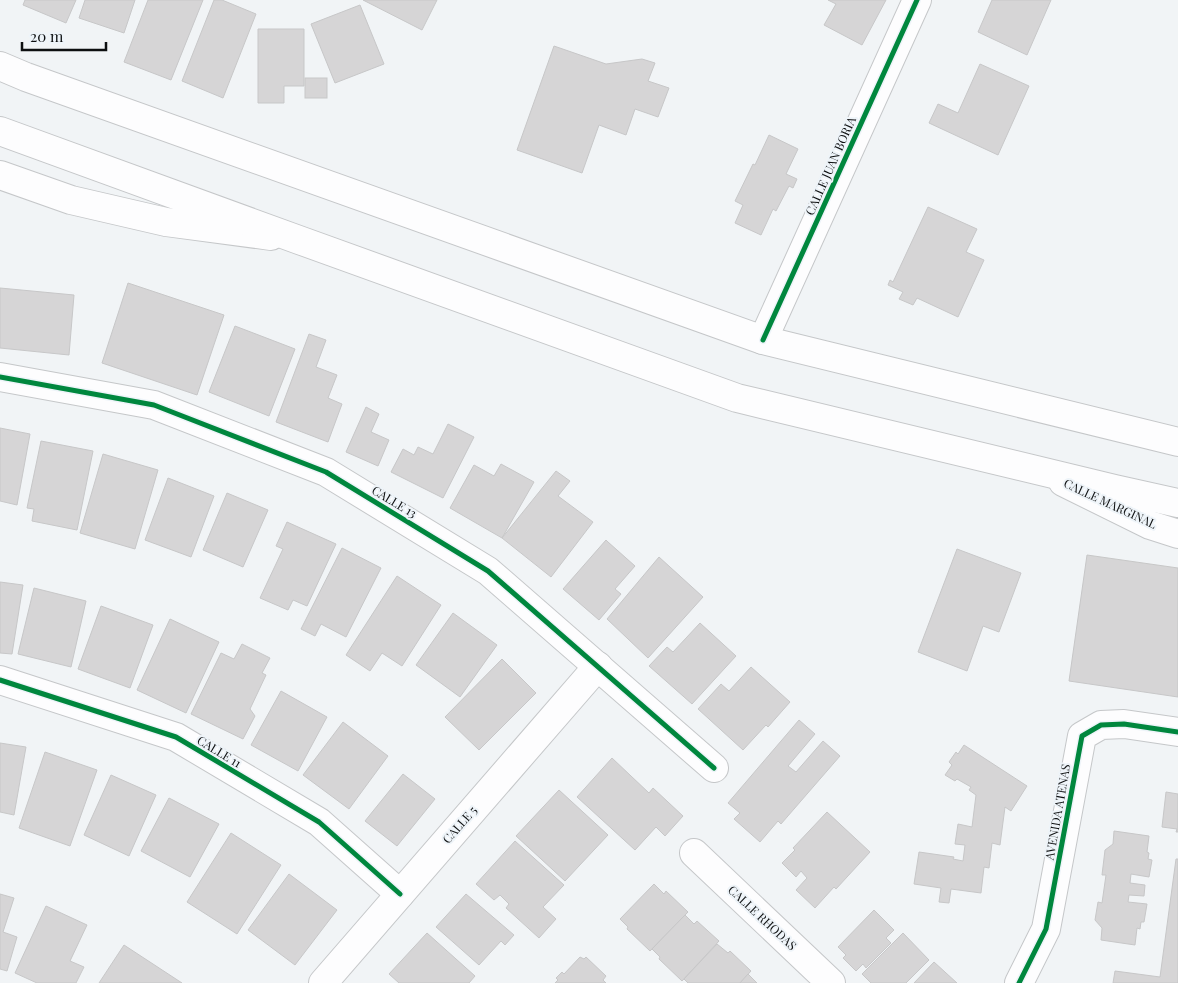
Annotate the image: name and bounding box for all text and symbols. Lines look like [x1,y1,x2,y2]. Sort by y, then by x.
scale bar [22,20,106,52]
text: 20 m [30,26,64,46]
street label: CALLE JUAN BORIA [801,113,859,217]
street label: CALLE MARGINAL [1061,475,1159,532]
street label: CALLE 13 [369,482,420,521]
street label: CALLE 11 [194,732,245,771]
street label: AVENIDA ATENAS [1041,763,1073,862]
street label: CALLE 5 [438,802,480,847]
street label: CALLE RHODAS [725,881,800,953]

